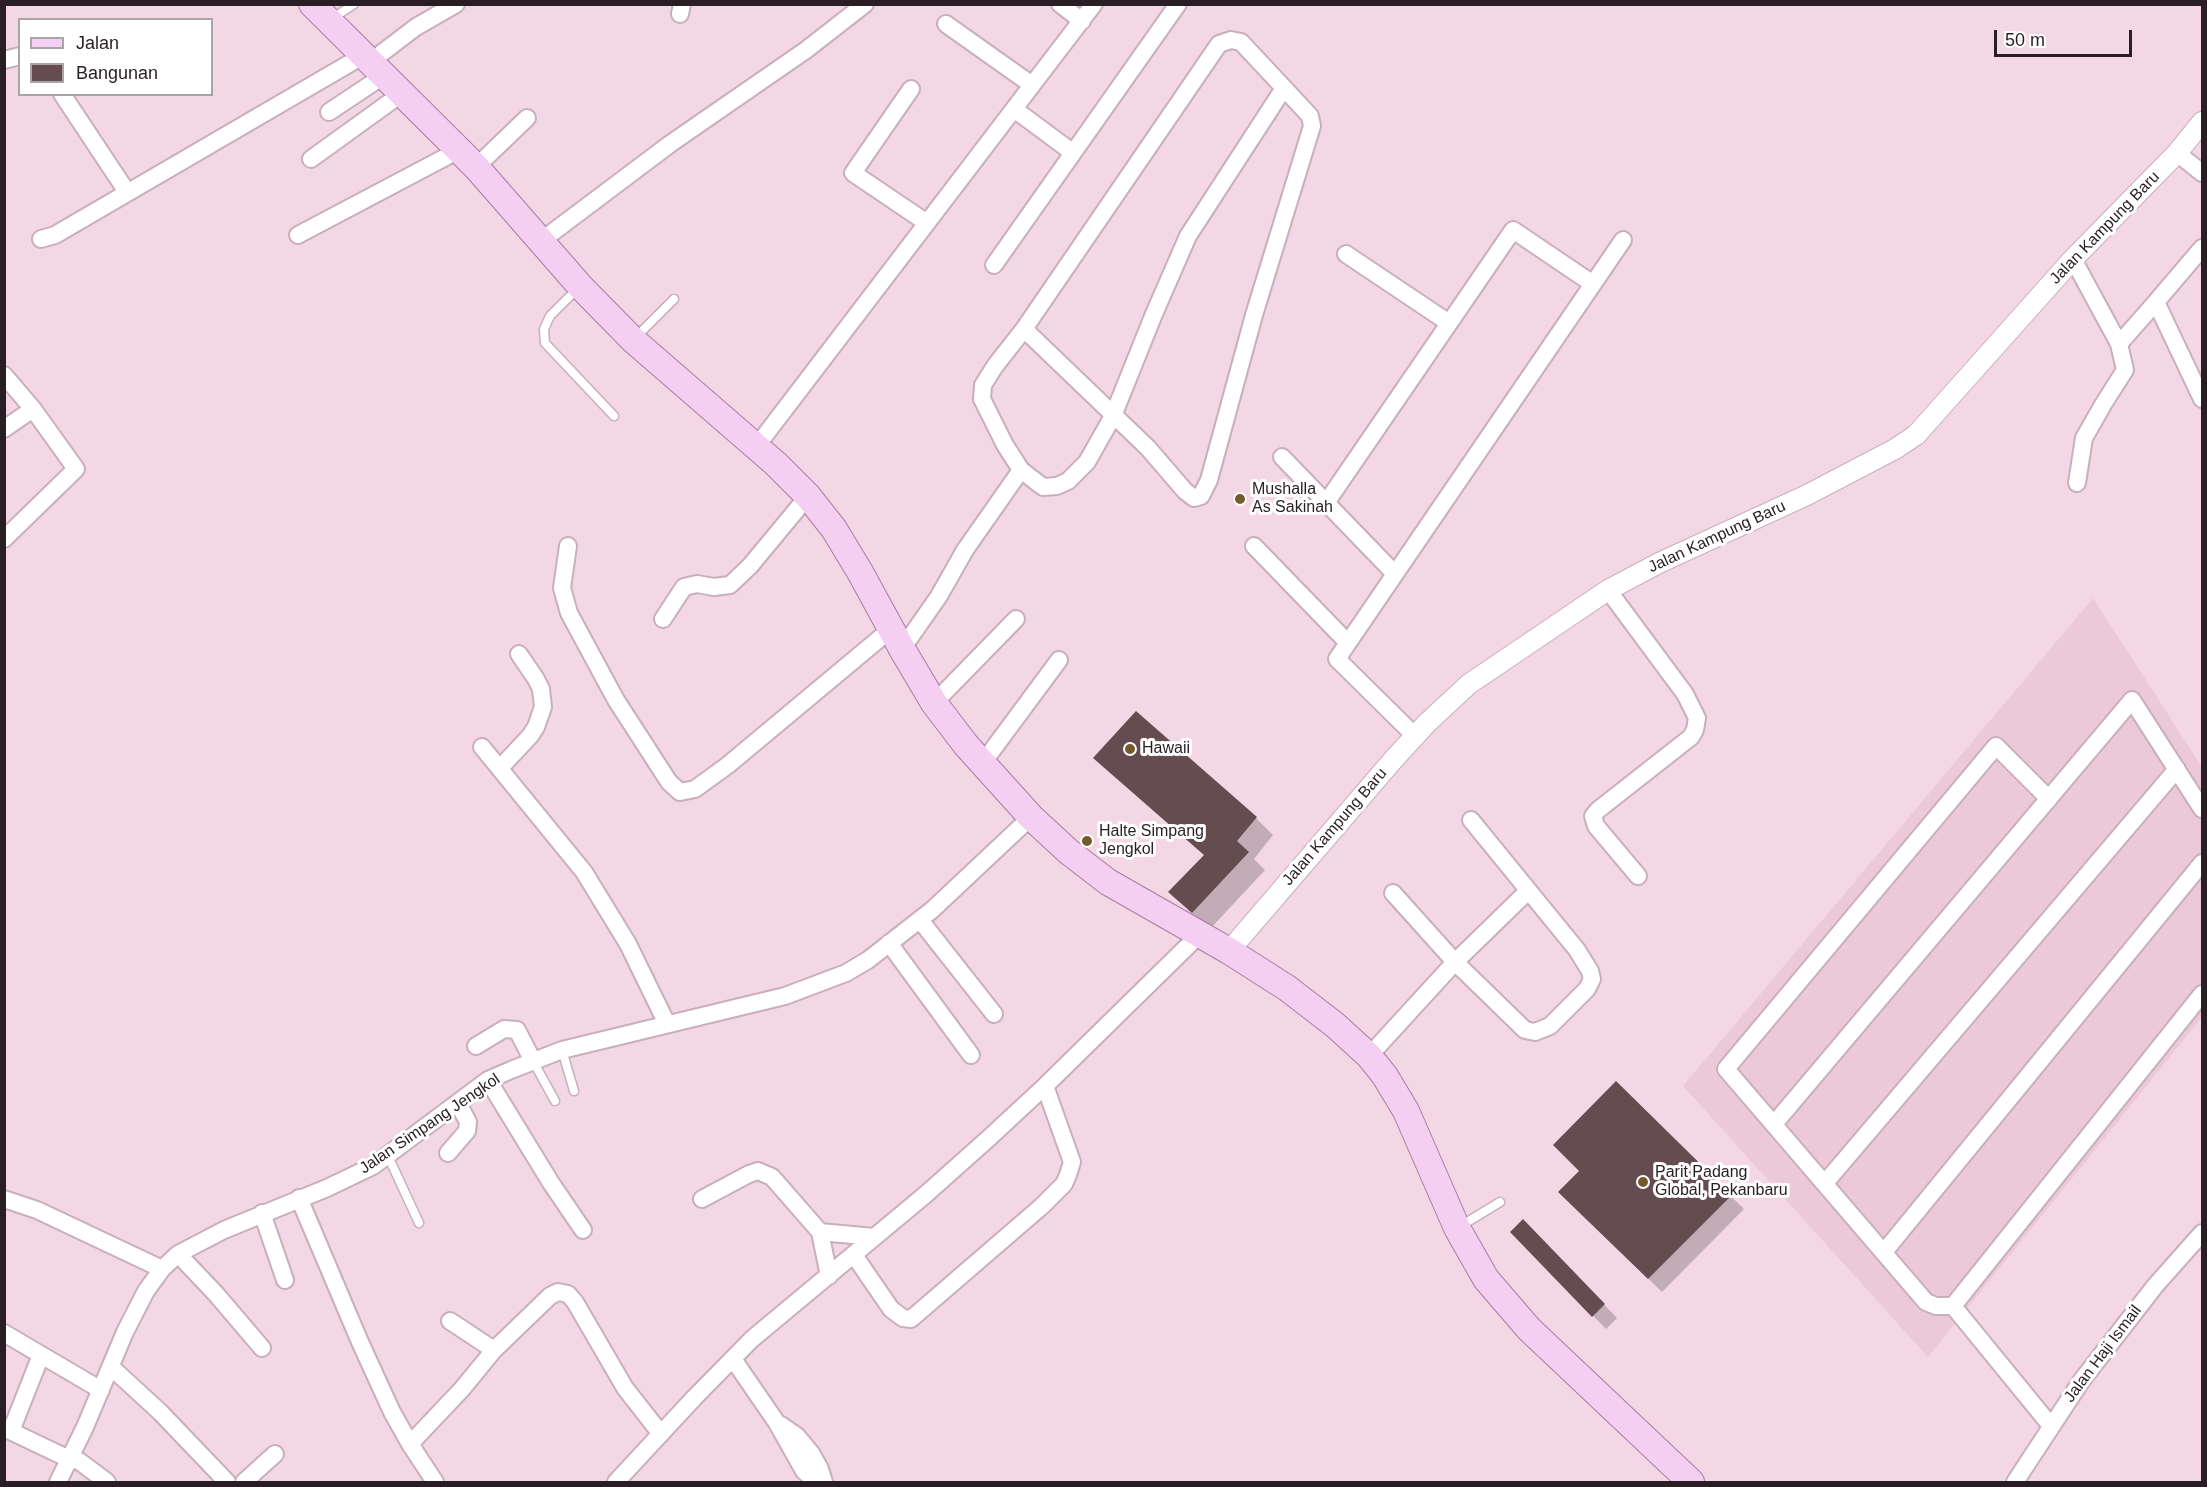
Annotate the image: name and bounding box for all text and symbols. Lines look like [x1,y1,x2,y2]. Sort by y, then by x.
legend [18,18,213,96]
scale bar [1997,18,2135,56]
text: 50 m [2005,30,2045,50]
text: Jalan [76,33,119,53]
text: Bangunan [76,63,158,83]
street label: Jalan Kampung Baru [2046,168,2164,288]
place label: Mushalla As Sakinah [1252,480,1333,518]
marker: Mushalla As Sakinah [1233,492,1247,506]
street label: Jalan Kampung Baru [1645,497,1789,577]
place label: Hawaii [1142,739,1190,759]
marker: Hawaii [1123,742,1137,756]
street label: Jalan Kampung Baru [1279,764,1391,890]
place label: Halte Simpang Jengkol [1099,822,1204,860]
marker: Halte Simpang Jengkol [1080,834,1094,848]
street label: Jalan Simpang Jengkol [356,1070,504,1178]
place label: Parit Padang Global, Pekanbaru [1655,1163,1788,1201]
marker: Parit Padang Global, Pekanbaru [1636,1175,1650,1189]
street label: Jalan Haji Ismail [2060,1302,2146,1406]

